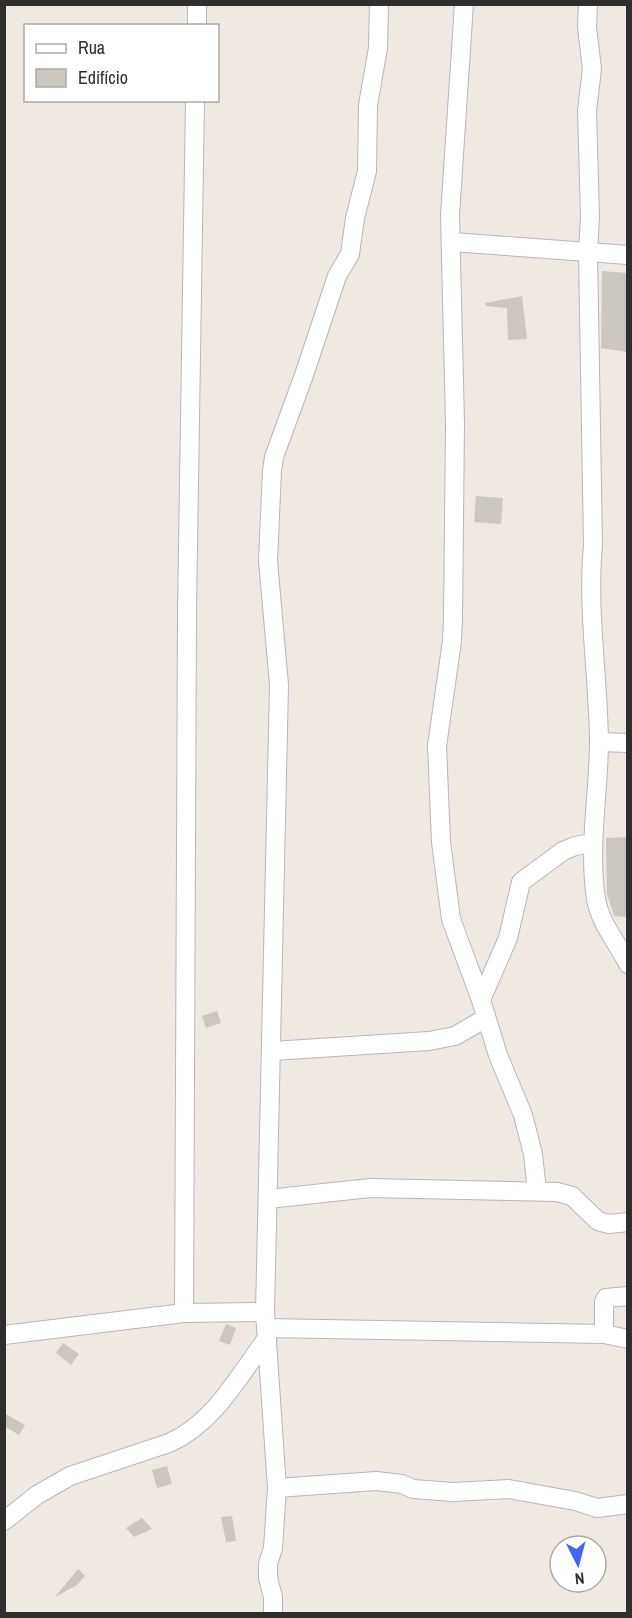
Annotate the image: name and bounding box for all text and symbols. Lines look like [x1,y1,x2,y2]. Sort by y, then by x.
legend [24,24,219,102]
text: Rua [78,35,105,60]
text: Edifício [78,65,128,90]
north arrow [548,1534,608,1594]
text: N [574,1567,585,1590]

